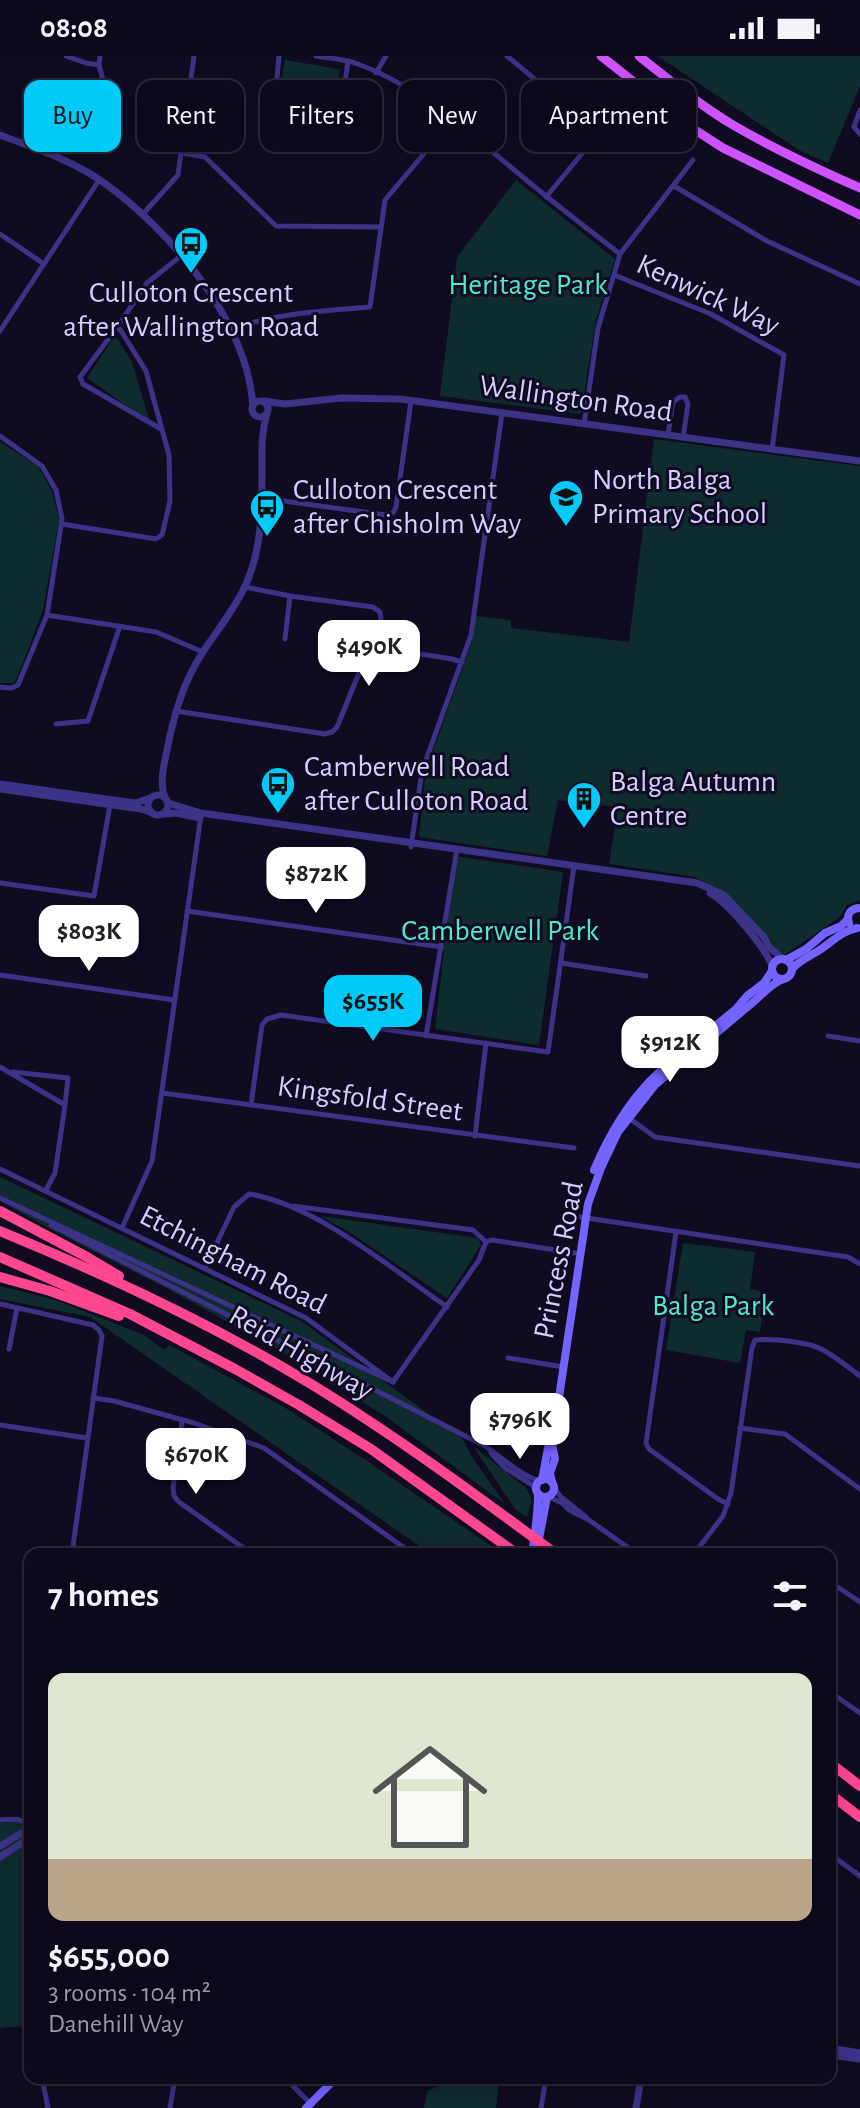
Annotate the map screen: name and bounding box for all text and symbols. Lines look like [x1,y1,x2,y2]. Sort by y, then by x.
text: 08:08 [40,13,108,43]
chip: Buy [24,80,121,152]
chip: Rent [137,80,244,152]
chip: Filters [260,80,382,152]
chip: New [398,80,505,152]
chip: Apartment [521,80,696,152]
bus stop icon: Culloton Crescent after Wallington Road [172,225,210,275]
street label: Kenwick Way [632,249,784,341]
park label: Heritage Park [448,270,608,300]
place label: Culloton Crescent after Wallington Road [63,278,319,342]
street label: Wallington Road [477,371,675,427]
place label: North Balga Primary School [592,465,767,529]
place label: Culloton Crescent after Chisholm Way [293,475,521,539]
school or university icon: North Balga Primary School [547,478,585,528]
bus stop icon: Culloton Crescent after Chisholm Way [248,488,286,538]
pin: $490K [313,620,425,688]
text: $490K [336,633,402,659]
place label: Camberwell Road after Culloton Road [304,752,528,816]
bus stop icon: Camberwell Road after Culloton Road [259,765,297,815]
place label: Balga Autumn Centre [610,767,776,831]
building icon: Balga Autumn Centre [565,780,603,830]
pin: $872K [260,847,372,915]
text: $872K [284,860,348,886]
pin: $803K [33,905,145,973]
park label: Camberwell Park [401,916,599,946]
text: $803K [57,918,121,944]
pin: $655K [317,975,429,1043]
text: $655K [342,988,404,1014]
pin: $912K [614,1016,726,1084]
text: $912K [639,1029,701,1055]
street label: Kingsfold Street [275,1071,465,1127]
street label: Princess Road [529,1179,589,1341]
street label: Etchingham Road [135,1200,331,1320]
park label: Balga Park [652,1291,774,1321]
street label: Reid Highway [224,1300,378,1406]
pin: $796K [464,1393,576,1461]
text: $796K [488,1406,552,1432]
pin: $670K [140,1428,252,1496]
text: $670K [164,1441,228,1467]
icon: filters [768,1574,812,1618]
text: 7 homes [48,1579,159,1613]
icon: home [358,1725,502,1869]
text: $655,000 [48,1940,170,1974]
text: 3 rooms · 104 m² [48,1980,211,2006]
text: Danehill Way [48,2011,184,2037]

